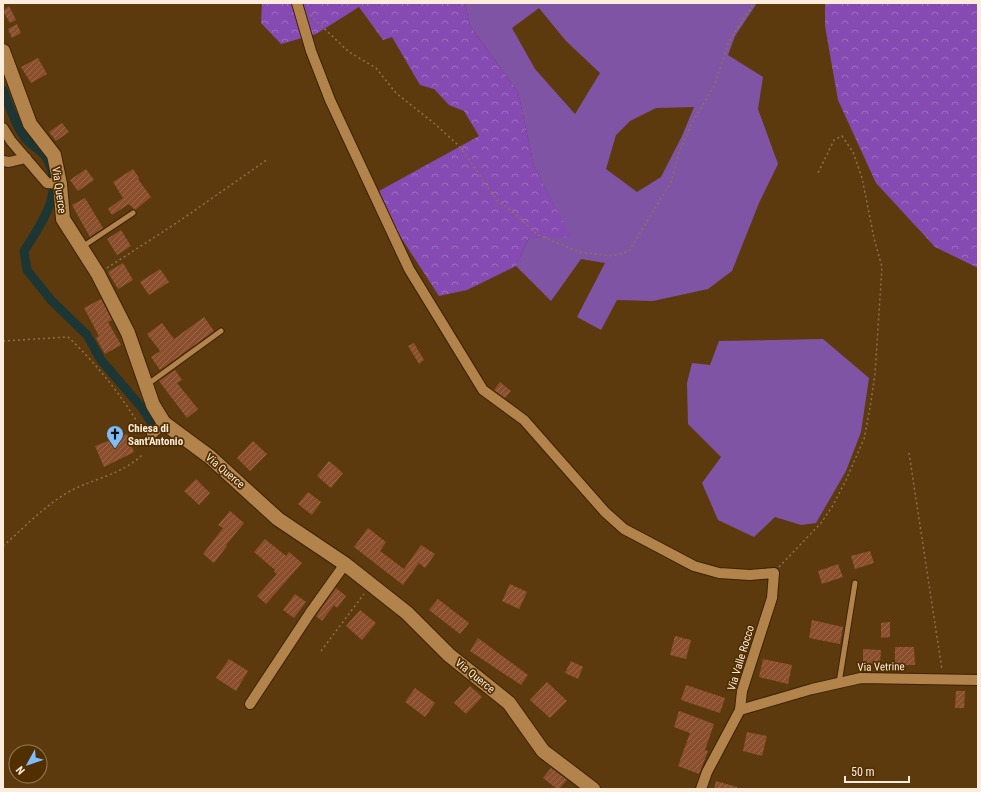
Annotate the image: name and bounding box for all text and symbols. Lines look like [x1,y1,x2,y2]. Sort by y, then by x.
street label: Via Querce [49,166,69,214]
place label: Chiesa di Sant'Antonio [128,422,184,448]
church icon: Chiesa di Sant'Antonio [105,424,125,449]
street label: Via Querce [203,451,247,491]
street label: Via Valle Rocco [725,623,757,692]
street label: Via Querce [453,656,497,696]
street label: Via Vetrine [857,660,905,674]
north arrow [8,744,48,784]
scale bar [845,758,909,784]
text: N [13,763,28,777]
text: 50 m [851,765,875,779]

